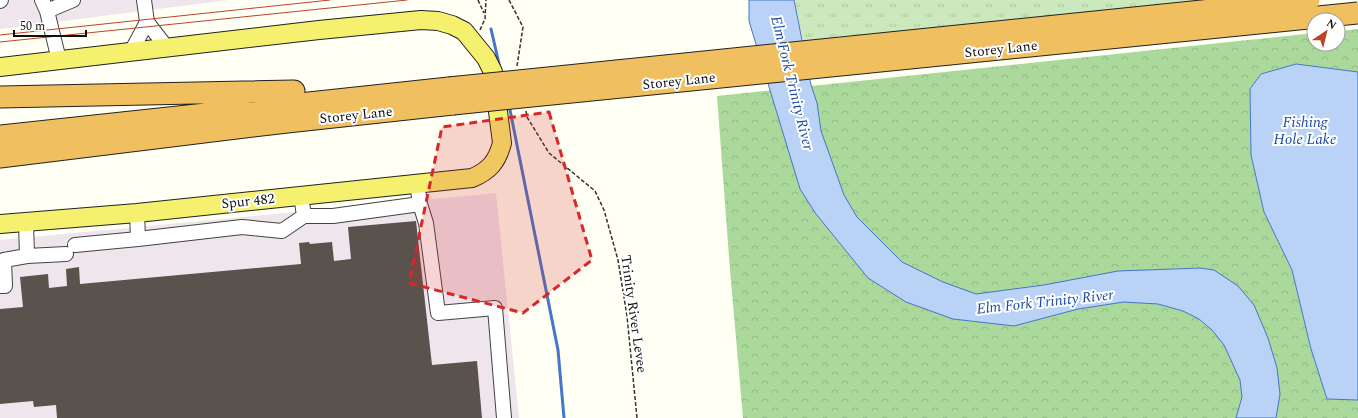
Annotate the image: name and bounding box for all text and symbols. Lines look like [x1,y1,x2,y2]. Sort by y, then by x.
scale bar [14,12,86,38]
north arrow [1306,12,1346,52]
water label: Elm Fork Trinity River [764,13,820,153]
text: N [1323,15,1340,34]
text: 50 m [20,17,45,36]
street label: Storey Lane [963,35,1039,63]
street label: Storey Lane [641,67,717,95]
street label: Storey Lane [318,101,394,129]
water label: Fishing Hole Lake [1274,111,1337,151]
street label: Spur 482 [220,188,276,214]
street label: Trinity River Levee [615,254,653,374]
water label: Elm Fork Trinity River [975,283,1116,321]

